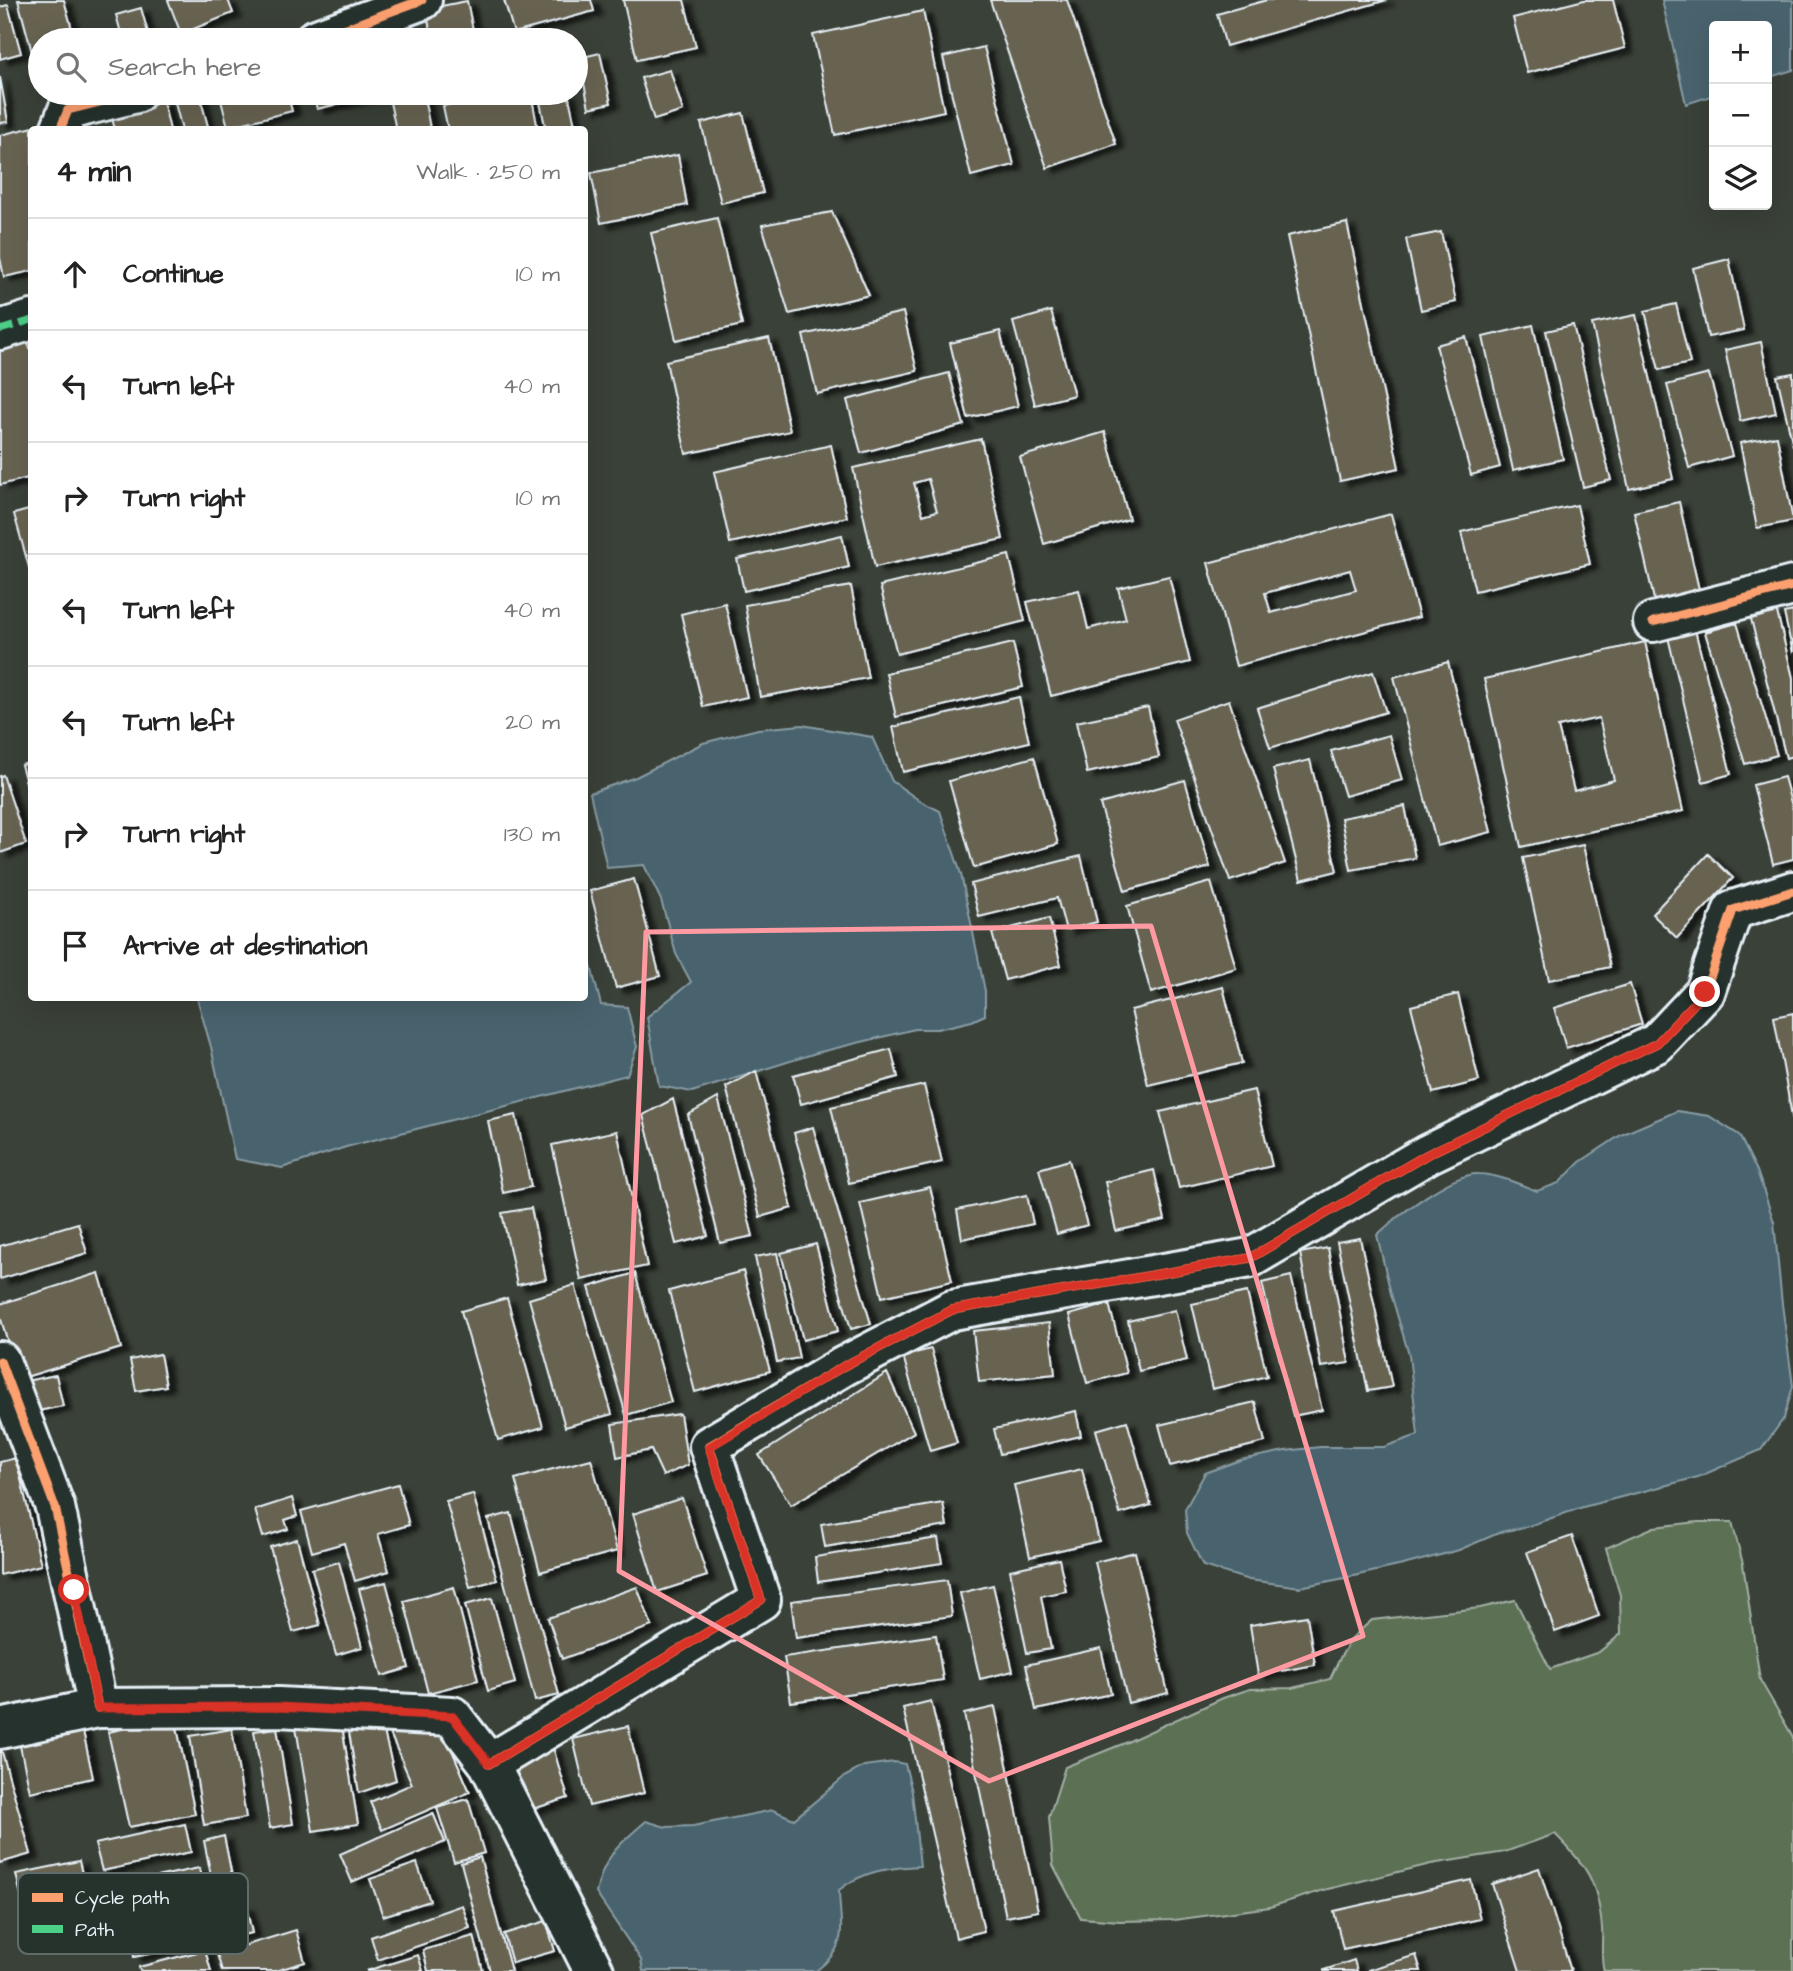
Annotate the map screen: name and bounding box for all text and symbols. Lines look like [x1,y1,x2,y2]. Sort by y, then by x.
map controls [1709,21,1772,210]
button: + [1709,21,1772,84]
search box [28,28,588,105]
icon: search [52,48,90,86]
text: Search here [108,49,261,85]
button: − [1709,84,1772,147]
button: layers [1709,147,1772,210]
text: 4 min [56,151,131,193]
text: Walk · 250 m [416,156,560,188]
icon: ahead [56,255,94,293]
text: Continue [123,256,224,292]
text: 10 m [515,258,560,290]
icon: left [56,367,94,405]
text: Turn left [123,368,234,404]
text: 40 m [503,370,560,402]
icon: right [56,479,94,517]
text: Turn right [123,480,245,516]
text: 10 m [515,482,560,514]
icon: left [56,591,94,629]
text: Turn left [123,592,234,628]
text: 40 m [503,594,560,626]
icon: left [56,703,94,741]
text: Turn left [123,704,234,740]
text: 20 m [505,706,560,738]
icon: right [56,815,94,853]
text: Turn right [123,816,245,852]
text: 130 m [504,818,560,850]
icon: arrive [56,927,94,965]
text: Arrive at destination [123,928,368,964]
route end [1689,976,1720,1007]
route start [58,1574,89,1605]
legend [18,1873,248,1954]
text: Cycle path [75,1885,170,1913]
text: Path [75,1917,114,1944]

